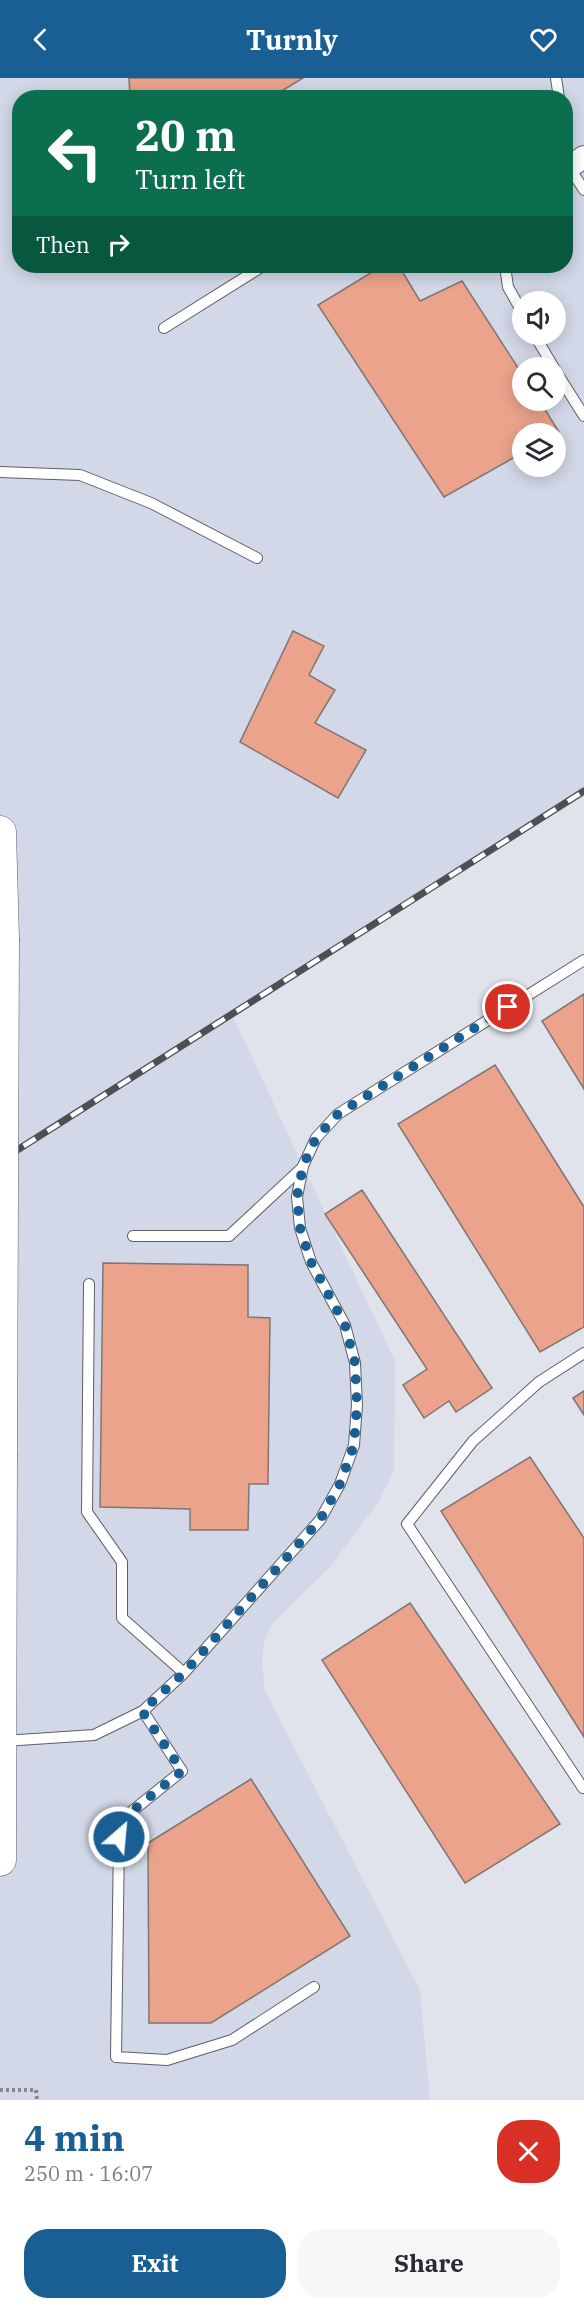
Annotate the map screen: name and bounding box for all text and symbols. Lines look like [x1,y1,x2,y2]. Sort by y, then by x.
text: Turnly [246,22,338,57]
icon: back [24,23,57,56]
icon: heart [527,23,560,56]
text: 20 m [135,108,236,163]
icon: left [36,114,114,192]
text: Turn left [135,161,246,196]
icon: right [102,228,135,261]
text: Then [36,230,90,259]
map controls [512,291,566,477]
button: sound [512,291,566,345]
button: search [512,357,566,411]
button: layers [512,423,566,477]
pin [482,981,533,1032]
icon: arrive [491,990,524,1023]
position arrow [87,1805,151,1869]
text: 4 min [24,2114,125,2161]
button: close [497,2120,560,2183]
text: 250 m · 16:07 [24,2160,153,2187]
button: Exit [24,2229,286,2298]
button: Share [298,2229,560,2298]

